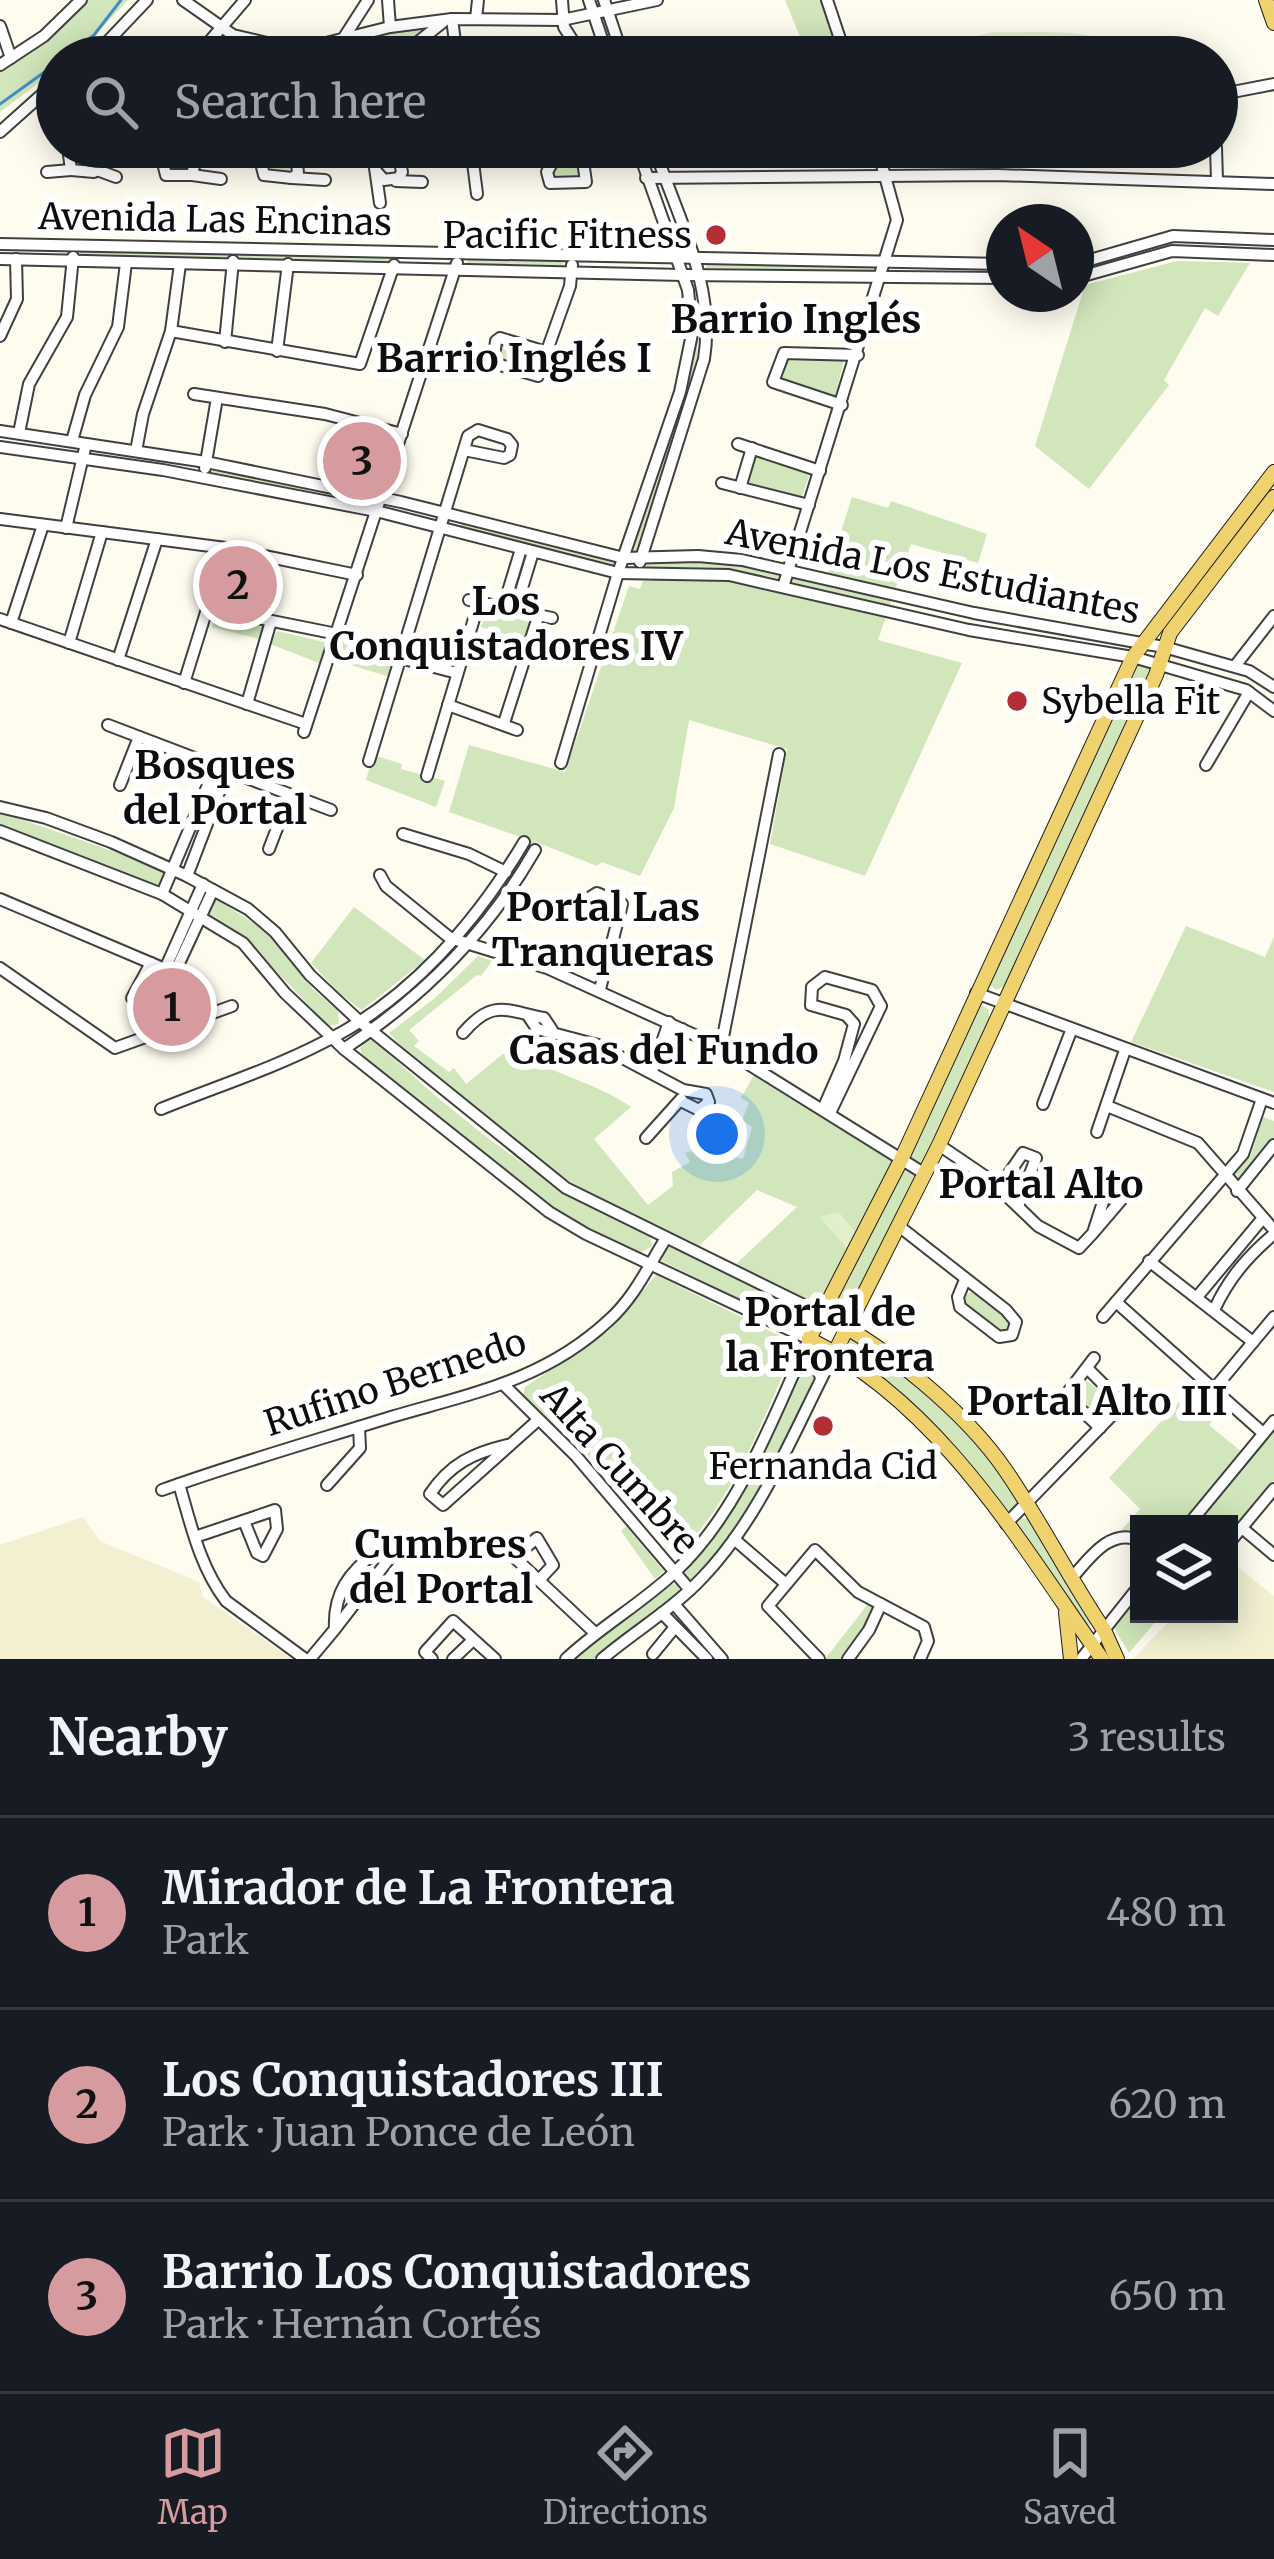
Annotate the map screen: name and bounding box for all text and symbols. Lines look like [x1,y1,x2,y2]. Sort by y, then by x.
search box [36,36,1238,168]
icon: search [78,69,144,135]
text: Search here [174,74,426,130]
street label: Avenida Las Encinas [37,194,392,245]
north arrow [986,204,1094,312]
place label: Pacific Fitness [443,213,692,258]
marker: Pacific Fitness [703,222,729,248]
district label: Barrio Inglés [671,295,922,344]
district label: Barrio Inglés I [376,334,652,383]
pin: 3 [323,416,401,506]
street label: Avenida Los Estudiantes [721,509,1144,634]
pin: 2 [199,540,277,630]
district label: Los Conquistadores IV [330,577,684,671]
place label: Sybella Fit [1041,679,1220,724]
marker: Sybella Fit [1004,688,1030,714]
district label: Bosques del Portal [123,741,307,835]
district label: Portal Las Tranqueras [492,883,714,977]
pin: 1 [133,962,211,1052]
district label: Casas del Fundo [509,1026,819,1075]
your location [687,1104,747,1164]
district label: Portal Alto [939,1160,1143,1209]
district label: Portal de la Frontera [725,1288,935,1382]
street label: Rufino Bernedo [259,1319,532,1446]
street label: Alta Cumbre [530,1373,708,1563]
district label: Portal Alto III [966,1377,1228,1426]
marker: Fernanda Cid [810,1413,836,1439]
place label: Fernanda Cid [709,1444,937,1489]
map controls [1130,1515,1238,1623]
button: layers [1130,1515,1238,1623]
district label: Cumbres del Portal [349,1520,533,1614]
text: Nearby [48,1705,228,1769]
text: 3 results [1068,1713,1226,1762]
text: Mirador de La Frontera [162,1860,675,1916]
text: 1 [78,1888,96,1937]
text: 480 m [1106,1888,1226,1937]
text: Park [162,1916,249,1965]
text: Los Conquistadores III [162,2052,664,2108]
text: 2 [76,2080,98,2129]
text: 620 m [1109,2080,1226,2129]
text: Park · Juan Ponce de León [162,2108,635,2157]
text: Barrio Los Conquistadores [162,2244,751,2300]
text: 3 [76,2272,98,2321]
text: 650 m [1109,2272,1226,2321]
text: Park · Hernán Cortés [162,2300,542,2349]
tab: Map [158,2420,228,2533]
tab: Directions [543,2420,708,2533]
tab: Saved [1023,2420,1116,2533]

